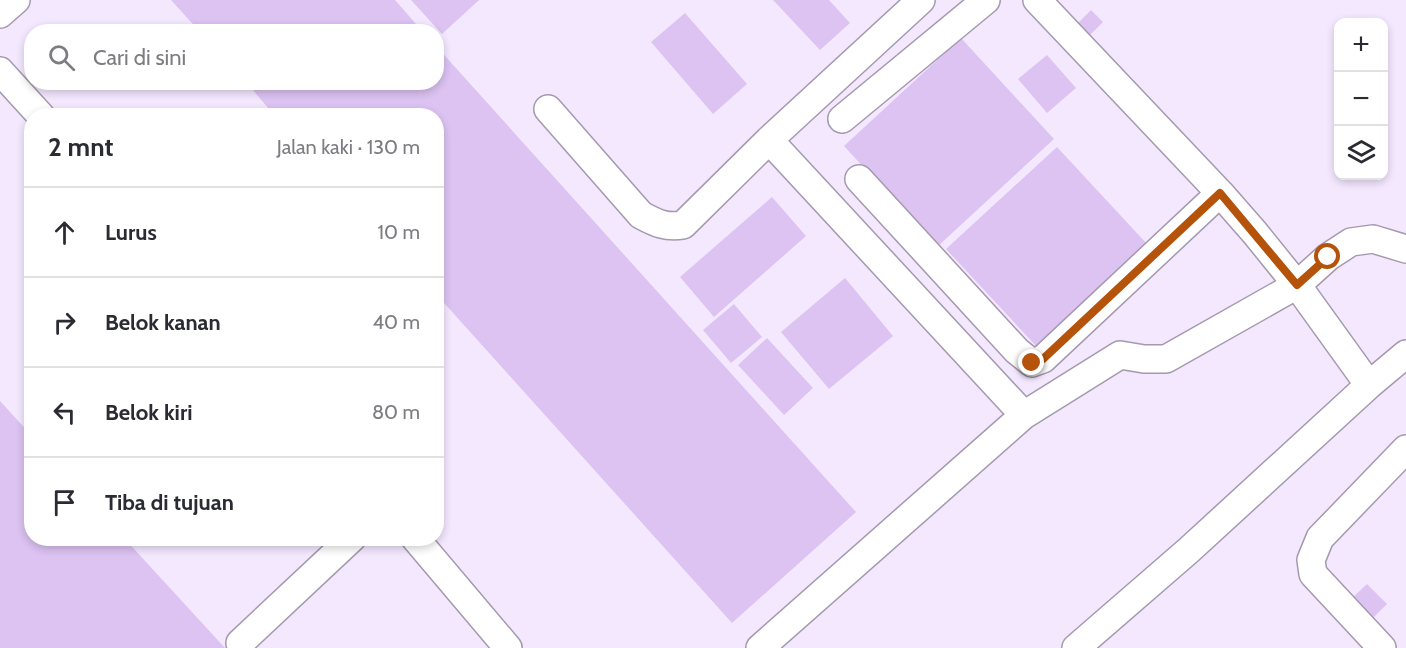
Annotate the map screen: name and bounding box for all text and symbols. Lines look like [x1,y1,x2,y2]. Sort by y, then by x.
map controls [1334,18,1388,180]
button: + [1334,18,1388,72]
search box [24,24,444,90]
icon: search [45,41,78,74]
text: Cari di sini [93,44,186,71]
button: − [1334,72,1388,126]
button: layers [1334,126,1388,180]
text: 2 mnt [48,131,113,163]
text: Jalan kaki · 130 m [277,135,420,159]
icon: ahead [48,216,81,249]
text: Lurus [105,219,157,246]
text: 10 m [377,220,420,244]
route start [1314,243,1340,269]
icon: right [48,306,81,339]
text: Belok kanan [105,309,221,336]
text: 40 m [372,310,420,334]
route end [1018,349,1044,375]
icon: left [48,396,81,429]
text: Belok kiri [105,399,192,426]
text: 80 m [372,400,420,424]
icon: arrive [48,486,81,519]
text: Tiba di tujuan [105,489,234,516]

